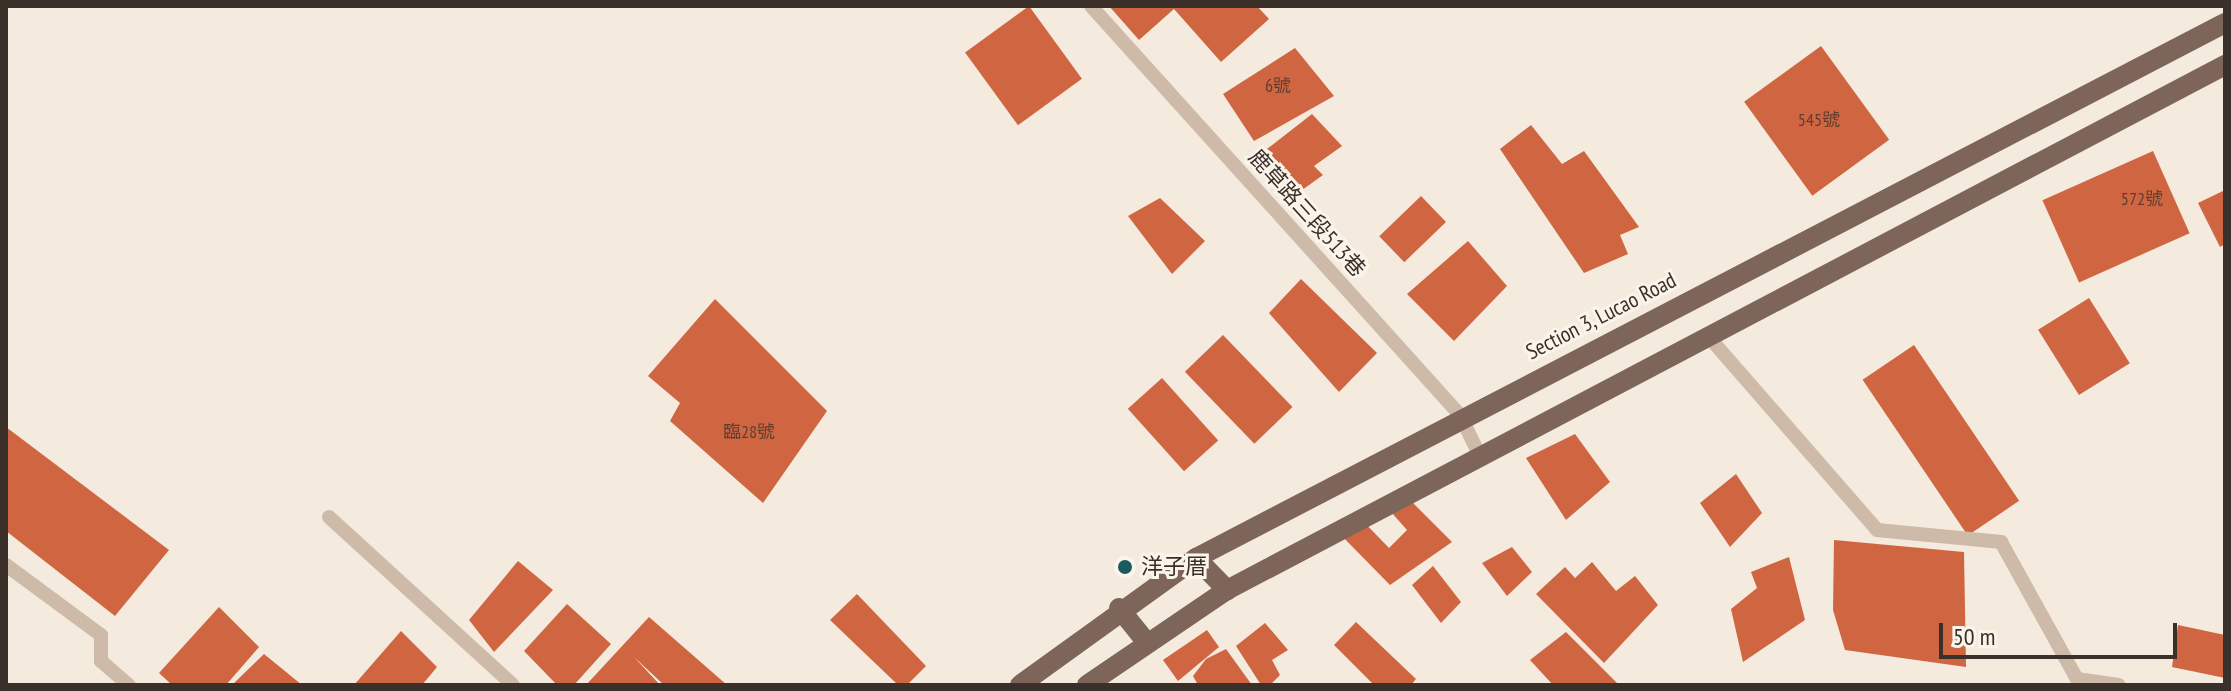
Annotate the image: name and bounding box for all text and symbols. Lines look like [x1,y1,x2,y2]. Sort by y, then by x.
house number: 6號 [1265,75,1291,97]
house number: 545號 [1798,109,1840,131]
street label: 鹿草路三段513巷 [1243,144,1371,282]
house number: 572號 [2121,188,2163,210]
street label: Section 3, Lucao Road [1521,267,1681,365]
house number: 臨28號 [723,421,775,443]
place label: 洋子厝 [1141,554,1207,580]
marker: 洋子厝 [1116,558,1134,576]
scale bar [1943,607,2181,657]
text: 50 m [1953,621,1995,652]

